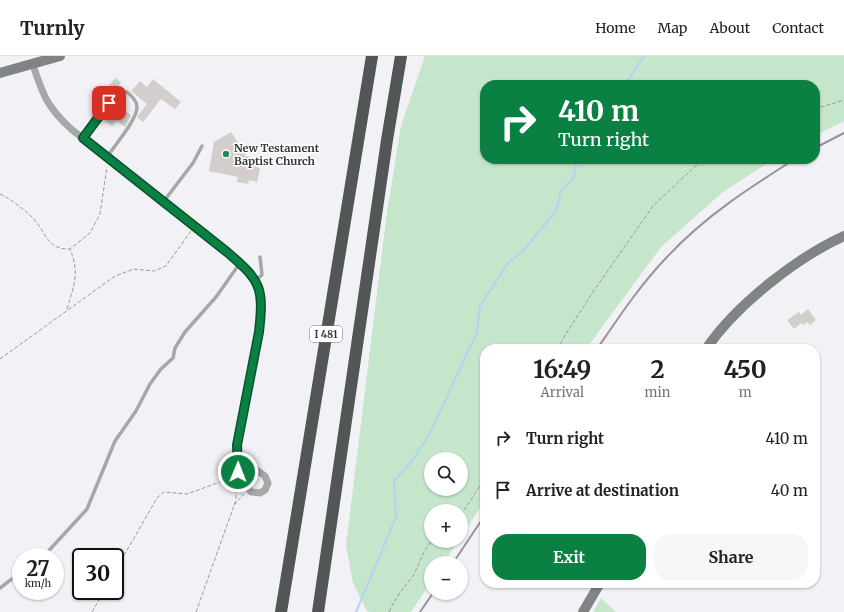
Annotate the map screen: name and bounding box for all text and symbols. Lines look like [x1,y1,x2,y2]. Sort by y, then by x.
text: Turnly [20,16,85,40]
text: Home [595,19,636,37]
text: Map [658,19,687,37]
text: About [709,19,750,37]
text: Contact [772,19,824,37]
pin [92,86,126,120]
icon: arrive [98,92,120,114]
text: 410 m [558,93,639,129]
icon: right [492,96,544,148]
text: Turn right [558,128,649,151]
place label: New Testament Baptist Church [234,141,320,168]
marker: New Testament Baptist Church [221,149,231,159]
road number: I 481 [310,326,342,342]
text: 16:49 [533,354,591,385]
text: 2 [650,354,665,385]
text: 450 [724,354,767,385]
text: Arrival [541,384,584,401]
text: min [645,384,670,401]
text: m [739,384,752,401]
icon: right [492,427,514,449]
text: Turn right [526,429,604,448]
text: 410 m [766,429,808,448]
position arrow [217,451,259,493]
map controls [424,452,468,600]
button: search [424,452,468,496]
icon: arrive [492,479,514,501]
text: Arrive at destination [526,481,679,500]
text: 40 m [771,481,808,500]
button: + [424,504,468,548]
button: Exit [492,534,646,580]
button: Share [654,534,808,580]
speed limit sign: 30 [72,548,124,600]
text: 27 [26,556,50,581]
button: − [424,556,468,600]
text: km/h [25,577,51,590]

